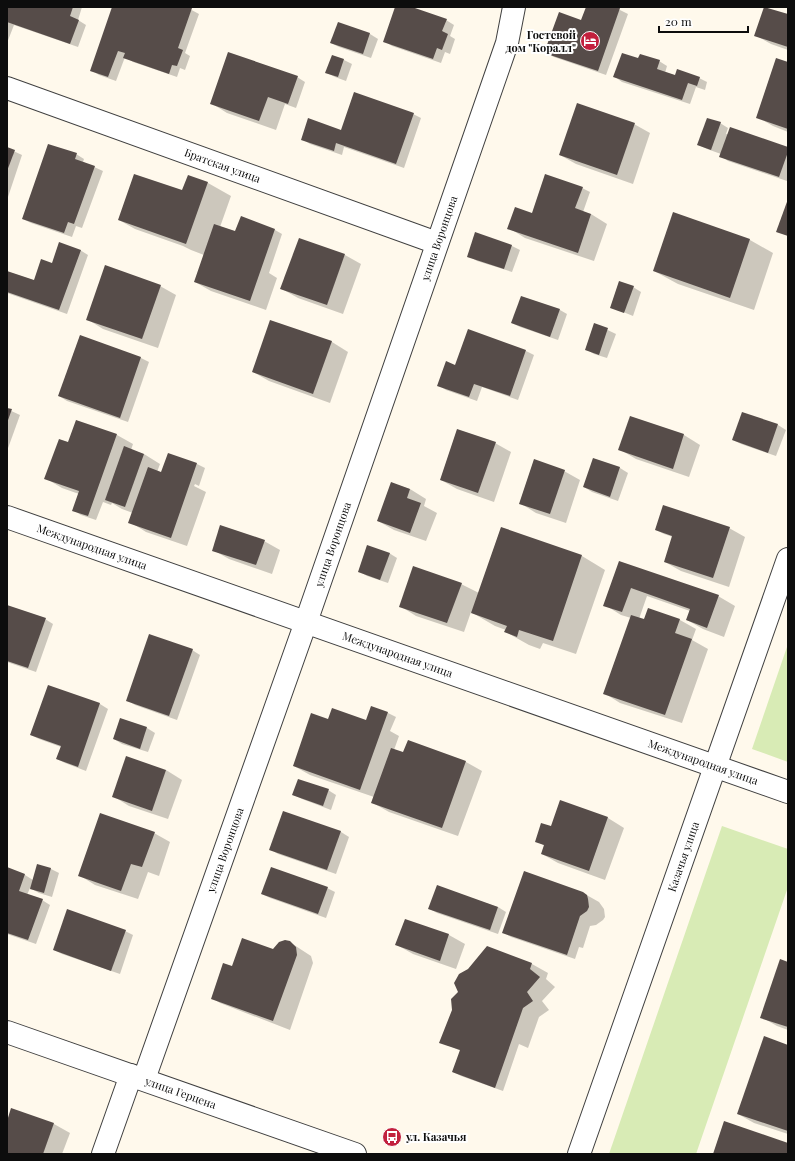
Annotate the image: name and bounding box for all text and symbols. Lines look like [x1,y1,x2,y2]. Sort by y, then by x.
scale bar [659,8,748,34]
text: 20 m [665,13,692,29]
place label: Гостевой дом "Коралл" [506,27,576,55]
hotel icon: Гостевой дом "Коралл" [579,30,601,52]
street label: Братская улица [182,145,263,186]
street label: улица Воронцова [417,193,461,284]
street label: улица Воронцова [310,499,354,590]
street label: Международная улица [35,520,150,573]
street label: Международная улица [341,628,455,681]
street label: Международная улица [646,735,761,788]
street label: улица Воронцова [202,805,247,895]
street label: Казачья улица [664,819,702,894]
street label: улица Герцена [142,1073,219,1112]
bus stop icon: ул. Казачья [381,1126,403,1148]
place label: ул. Казачья [405,1129,467,1144]

